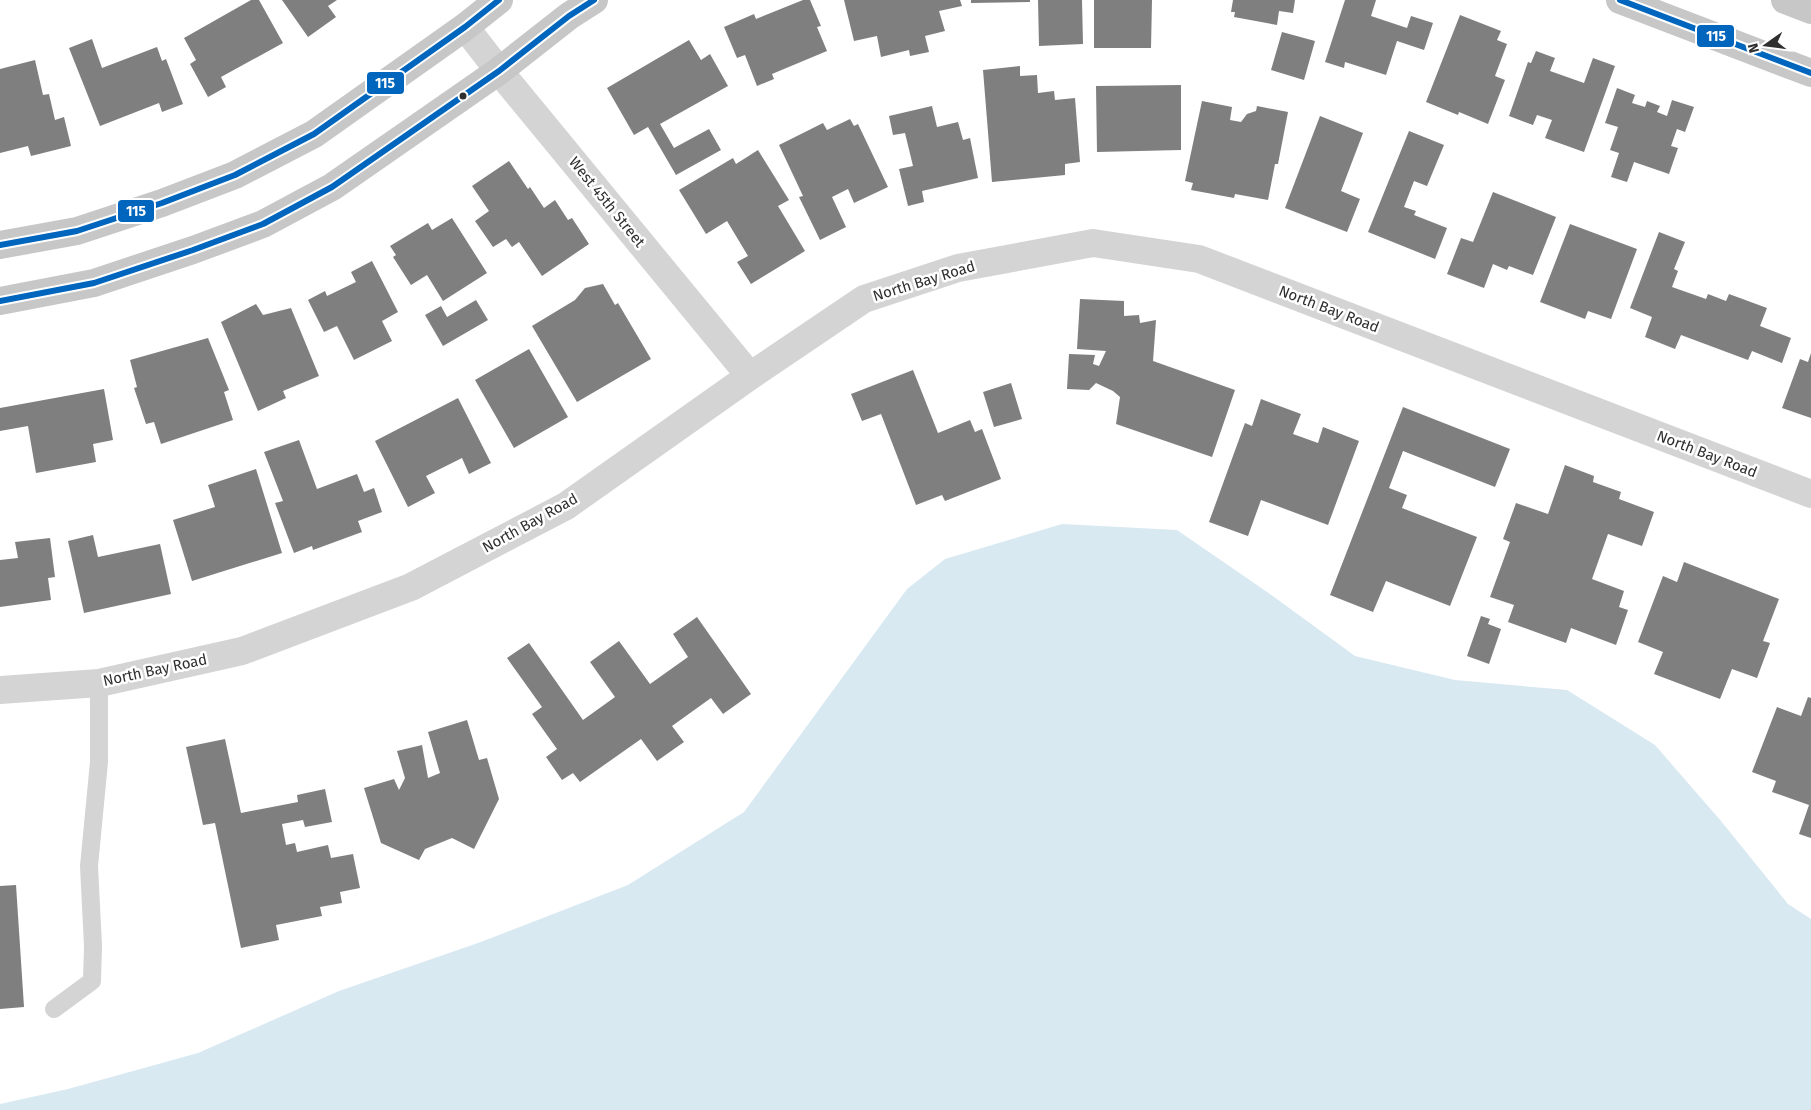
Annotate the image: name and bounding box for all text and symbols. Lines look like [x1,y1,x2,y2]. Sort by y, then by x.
north arrow [1741,20,1791,70]
line badge: 115 [1696,24,1735,48]
text: 115 [1706,28,1727,45]
text: N [1744,41,1763,55]
line badge: 115 [366,71,405,95]
text: 115 [375,75,396,92]
unlabelled marker [458,91,468,101]
street label: West 45th Street [565,153,649,251]
line badge: 115 [117,199,155,223]
text: 115 [126,203,147,220]
street label: North Bay Road [871,257,977,305]
street label: North Bay Road [1276,282,1382,336]
street label: North Bay Road [1654,427,1760,481]
street label: North Bay Road [479,489,581,557]
street label: North Bay Road [101,650,209,690]

